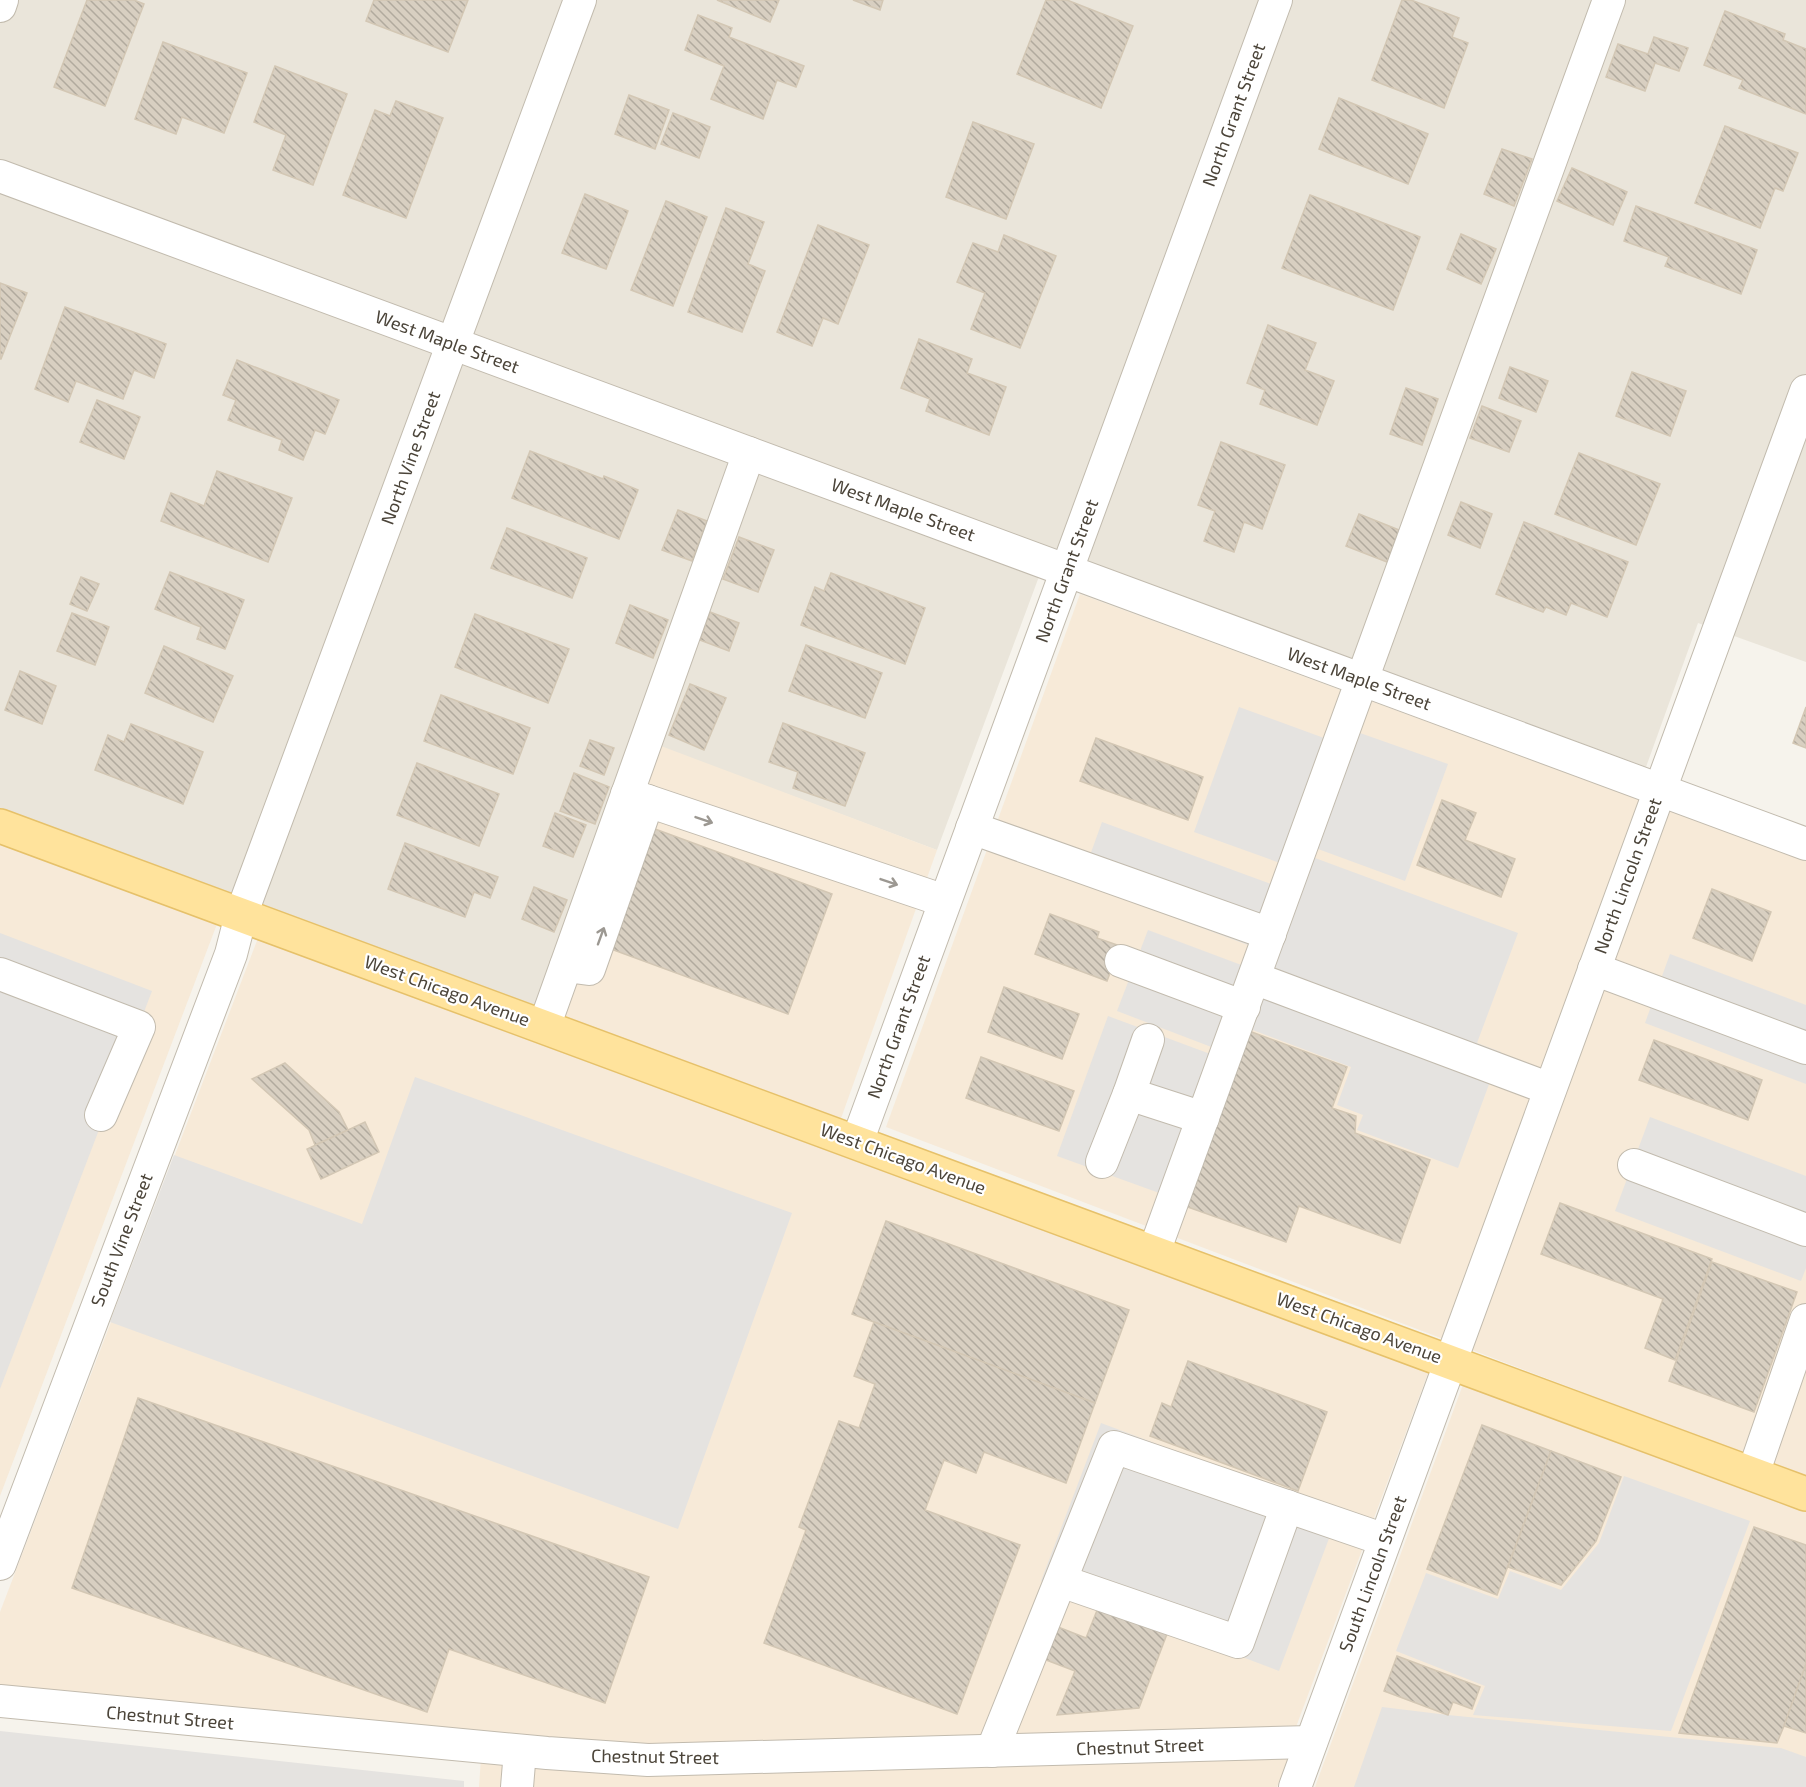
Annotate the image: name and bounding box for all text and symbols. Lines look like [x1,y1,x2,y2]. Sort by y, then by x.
street label: North Grant Street [1197,40,1269,189]
street label: West Maple Street [372,305,522,377]
street label: North Vine Street [376,388,444,527]
street label: West Maple Street [828,473,978,545]
street label: North Grant Street [1030,496,1102,645]
street label: West Maple Street [1284,642,1434,714]
street label: North Lincoln Street [1589,795,1666,957]
one-way arrow [694,815,713,826]
one-way arrow [879,877,898,888]
one-way arrow [596,927,607,946]
street label: West Chicago Avenue [362,950,533,1030]
street label: North Grant Street [862,952,934,1101]
street label: West Chicago Avenue [818,1118,989,1198]
street label: South Vine Street [86,1170,157,1309]
street label: West Chicago Avenue [1274,1287,1445,1367]
street label: South Lincoln Street [1334,1492,1411,1655]
street label: Chestnut Street [105,1700,235,1734]
street label: Chestnut Street [1076,1733,1204,1759]
street label: Chestnut Street [591,1744,719,1768]

